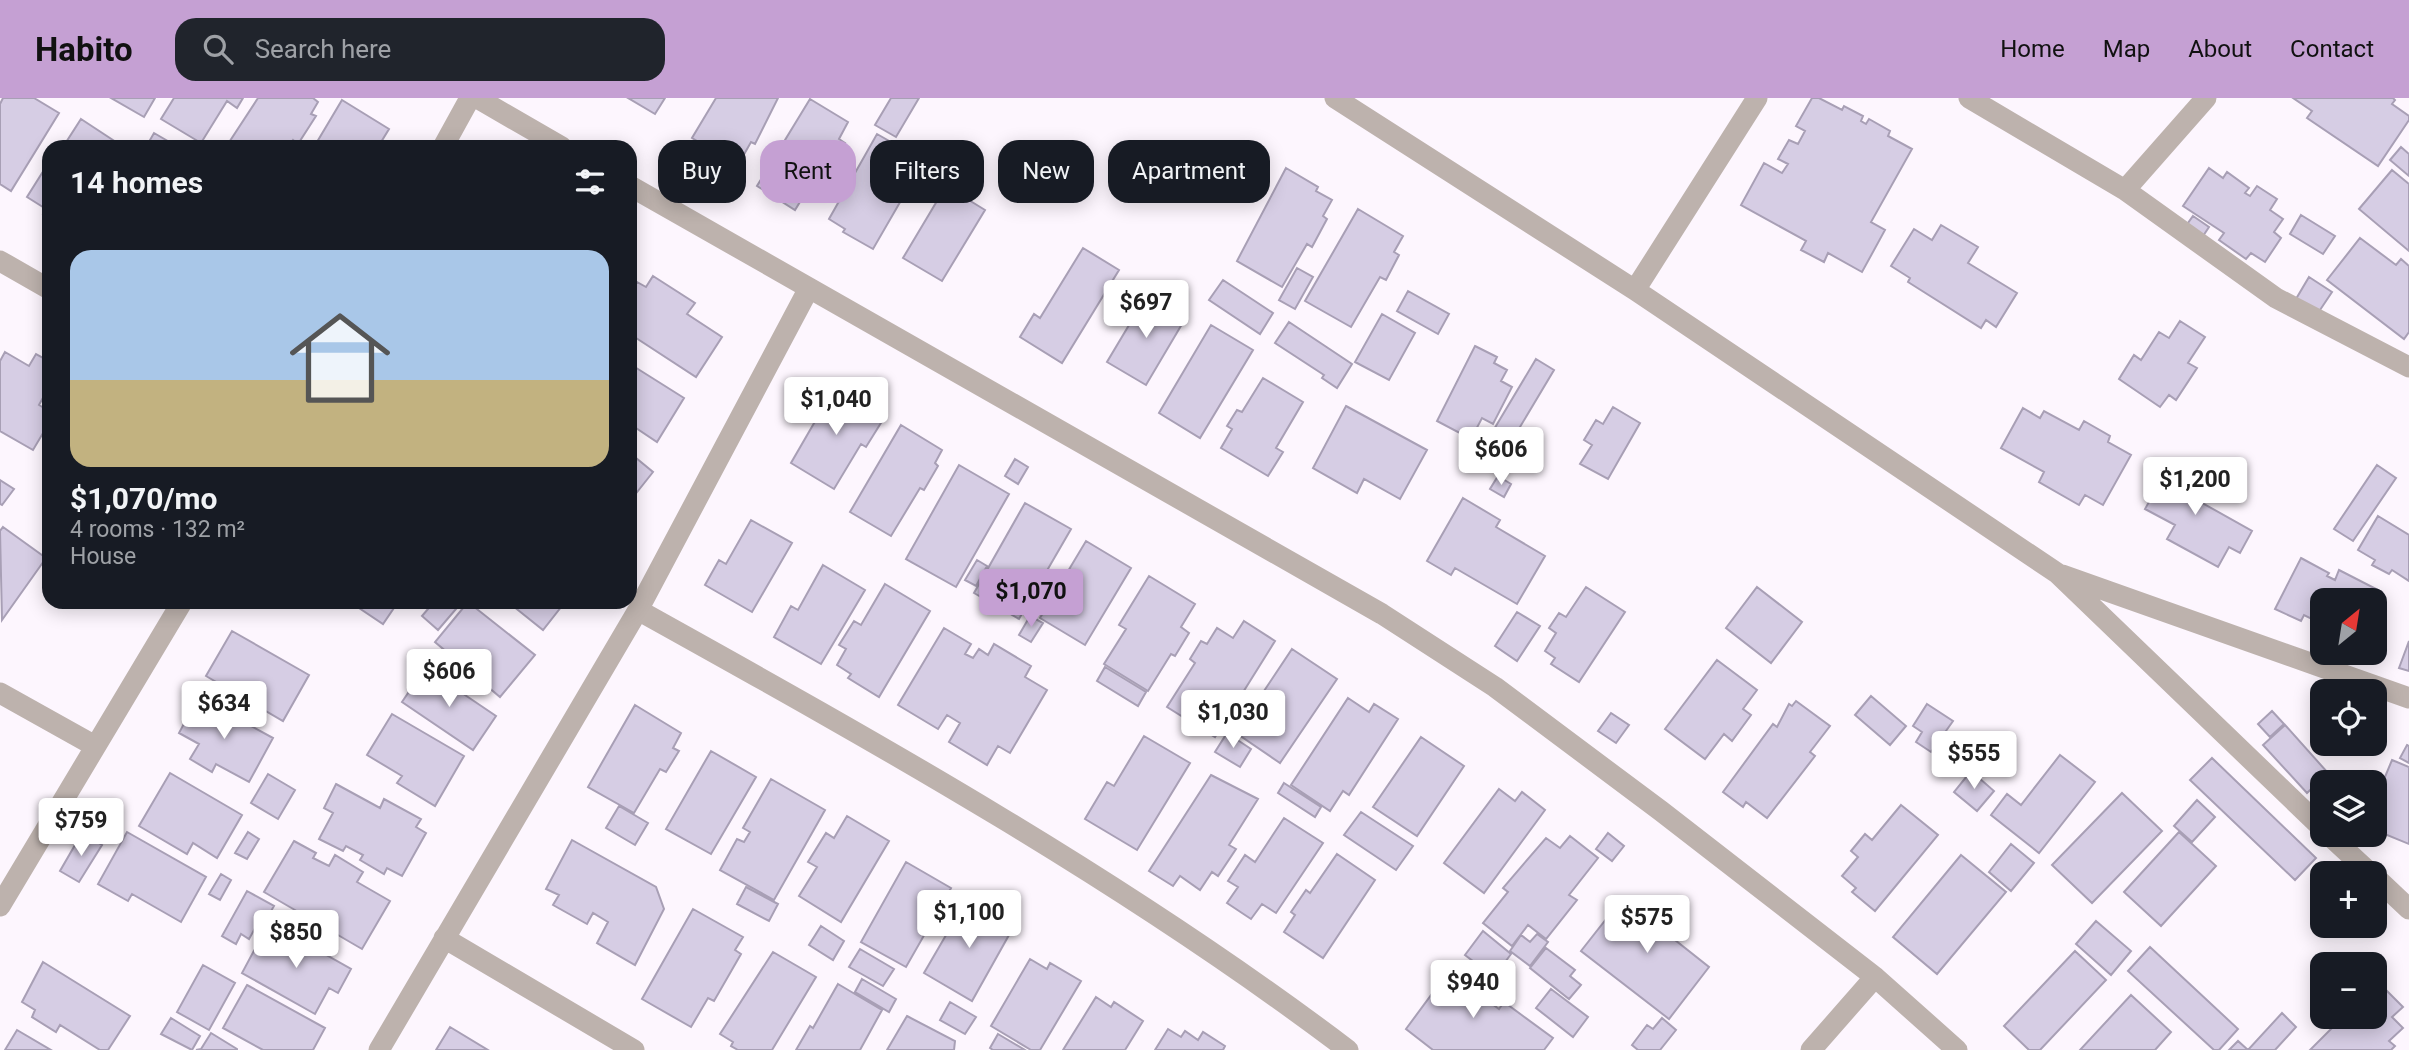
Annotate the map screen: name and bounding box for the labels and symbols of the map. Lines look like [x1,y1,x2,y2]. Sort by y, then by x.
pin: $697 [1105,280,1187,340]
pin: $1,040 [779,378,893,437]
pin: $606 [1460,428,1542,487]
pin: $1,200 [2138,458,2252,517]
pin: $1,070 [974,570,1088,629]
north arrow [2310,588,2387,665]
pin: $606 [408,650,490,709]
pin: $634 [183,682,265,741]
pin: $1,030 [1176,690,1290,750]
pin: $555 [1933,732,2015,791]
pin: $759 [40,798,122,858]
pin: $1,100 [912,890,1026,950]
pin: $575 [1606,896,1688,955]
pin: $850 [255,910,337,970]
pin: $940 [1432,960,1514,1020]

